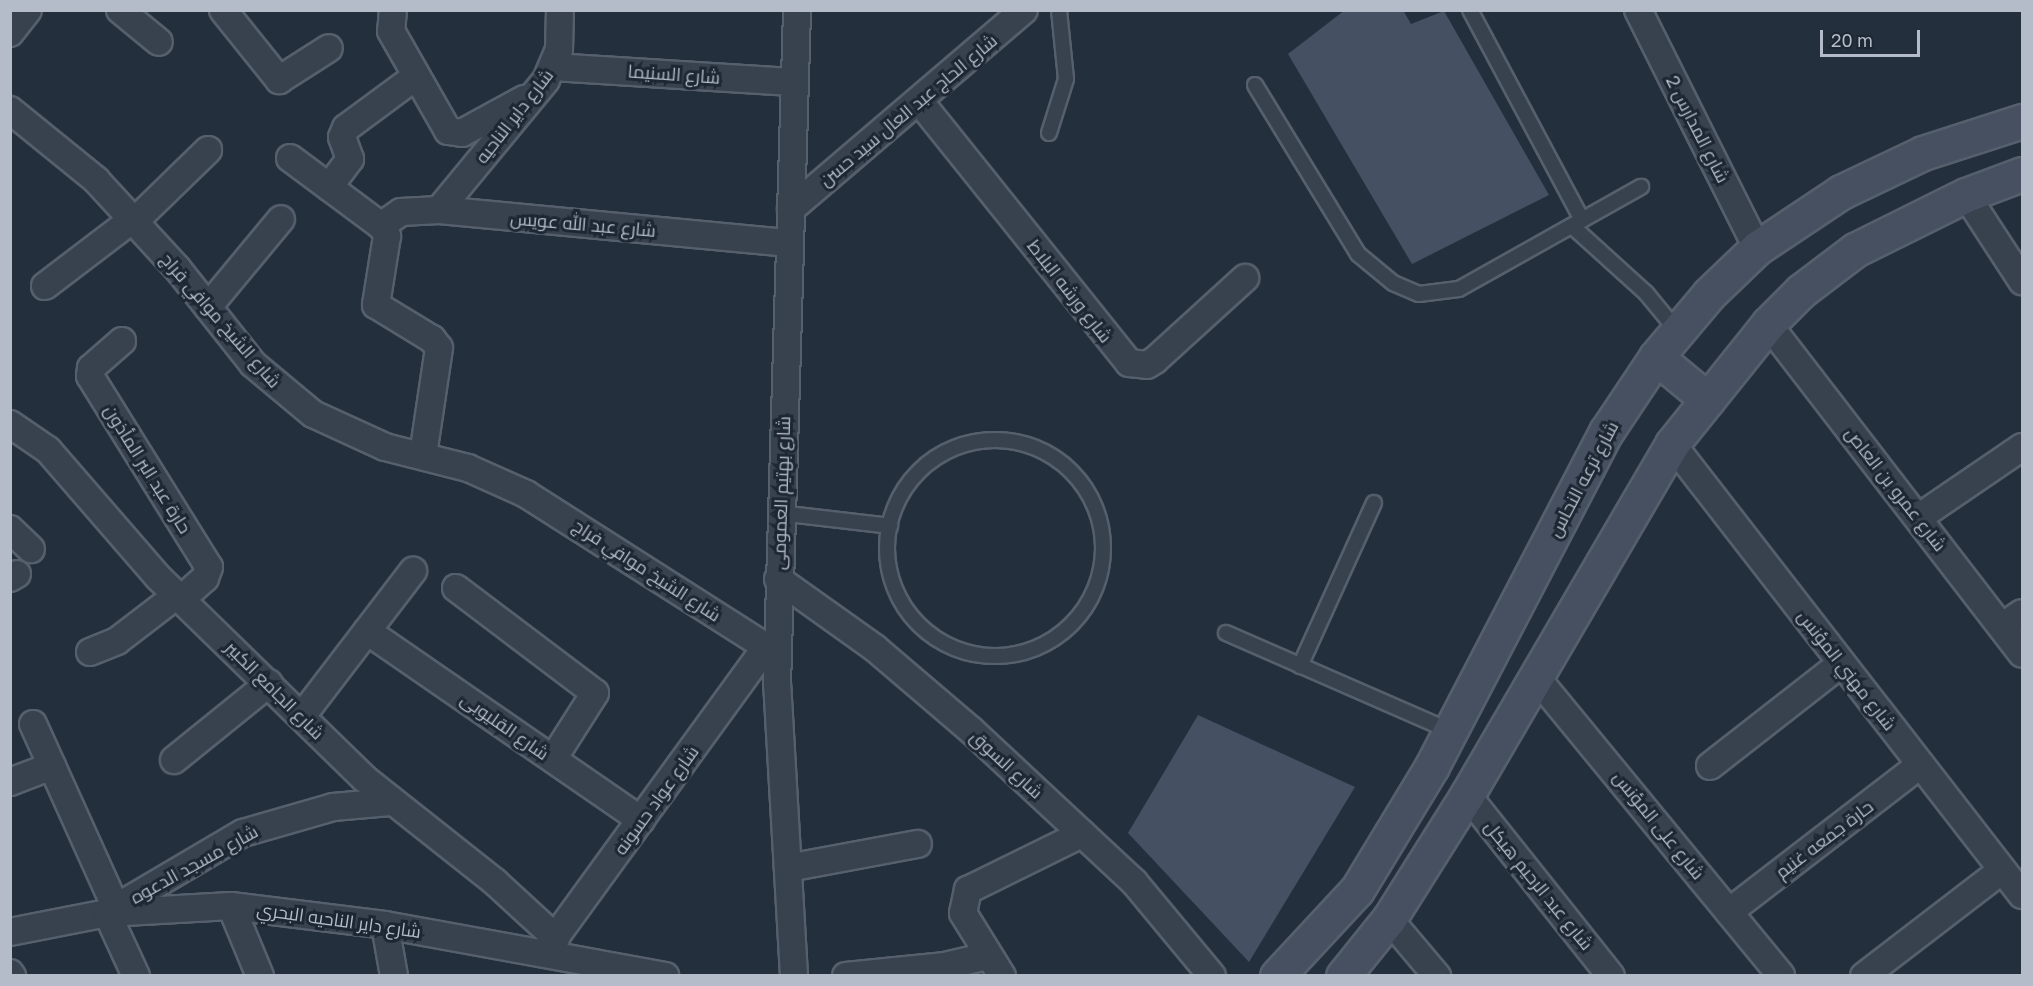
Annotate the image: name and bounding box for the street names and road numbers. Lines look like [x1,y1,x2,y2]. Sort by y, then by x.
street label: شارع الحاج عبد العال سيد حسن [815,29,1001,191]
street label: شارع السنيما [627,60,721,88]
street label: شارع داير الناحيه [470,65,558,167]
street label: شارع المدارس 2 [1662,72,1734,186]
street label: شارع عبد الله عويس [509,207,657,241]
street label: شارع ورشه البلاط [1023,235,1117,347]
street label: شارع الشيخ موافي فراج [156,248,286,392]
street label: حارة عبد البر المأذون [100,401,196,537]
street label: شارع بهتيم العمومى [768,416,794,570]
street label: شارع ترعه النحاس [1543,417,1623,541]
street label: شارع عمرو بن العاص [1841,423,1951,555]
street label: شارع الشيخ موافي فراج [569,514,725,626]
street label: شارع مهني المؤنس [1793,605,1901,735]
street label: شارع الجامع الكبير [221,636,329,744]
street label: شارع القليوبى [457,688,553,764]
street label: شارع السوق [967,725,1047,803]
street label: شارع عواد حسونه [609,741,703,859]
street label: شارع على المؤنس [1609,767,1709,883]
street label: حارة جمعه غنيم [1771,795,1877,883]
street label: شارع عبد الرحيم هيكل [1480,816,1598,954]
street label: شارع مسجد الدعوه [126,820,262,908]
street label: شارع داير الناحيه البحري [255,898,423,942]

